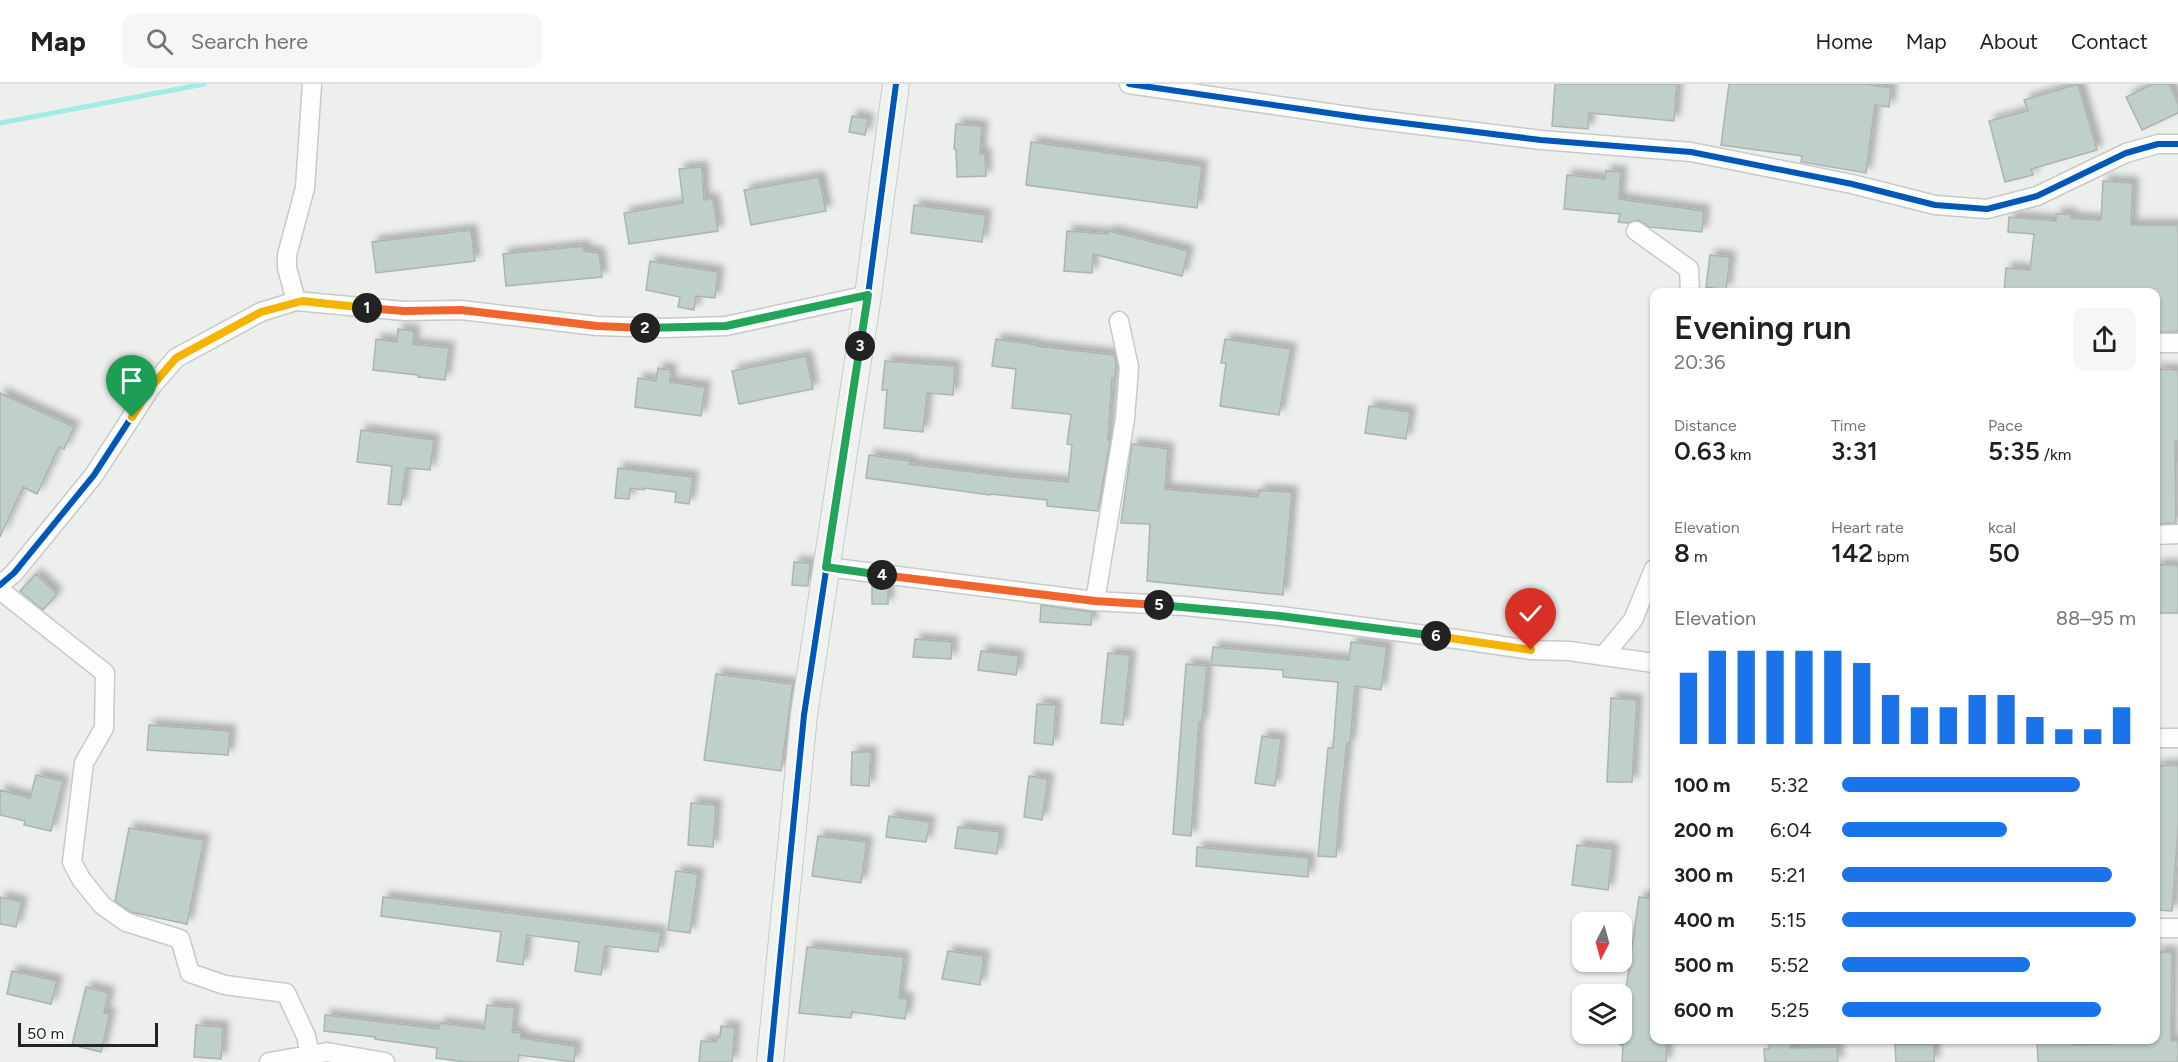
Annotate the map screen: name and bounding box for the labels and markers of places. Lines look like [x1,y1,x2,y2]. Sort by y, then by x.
pin: 1 [352,293,382,323]
pin: 2 [630,313,660,343]
pin: 3 [845,331,875,361]
pin [106,355,157,417]
pin: 4 [867,560,897,590]
pin [1505,588,1556,650]
pin: 5 [1144,590,1174,620]
pin: 6 [1421,621,1451,651]

